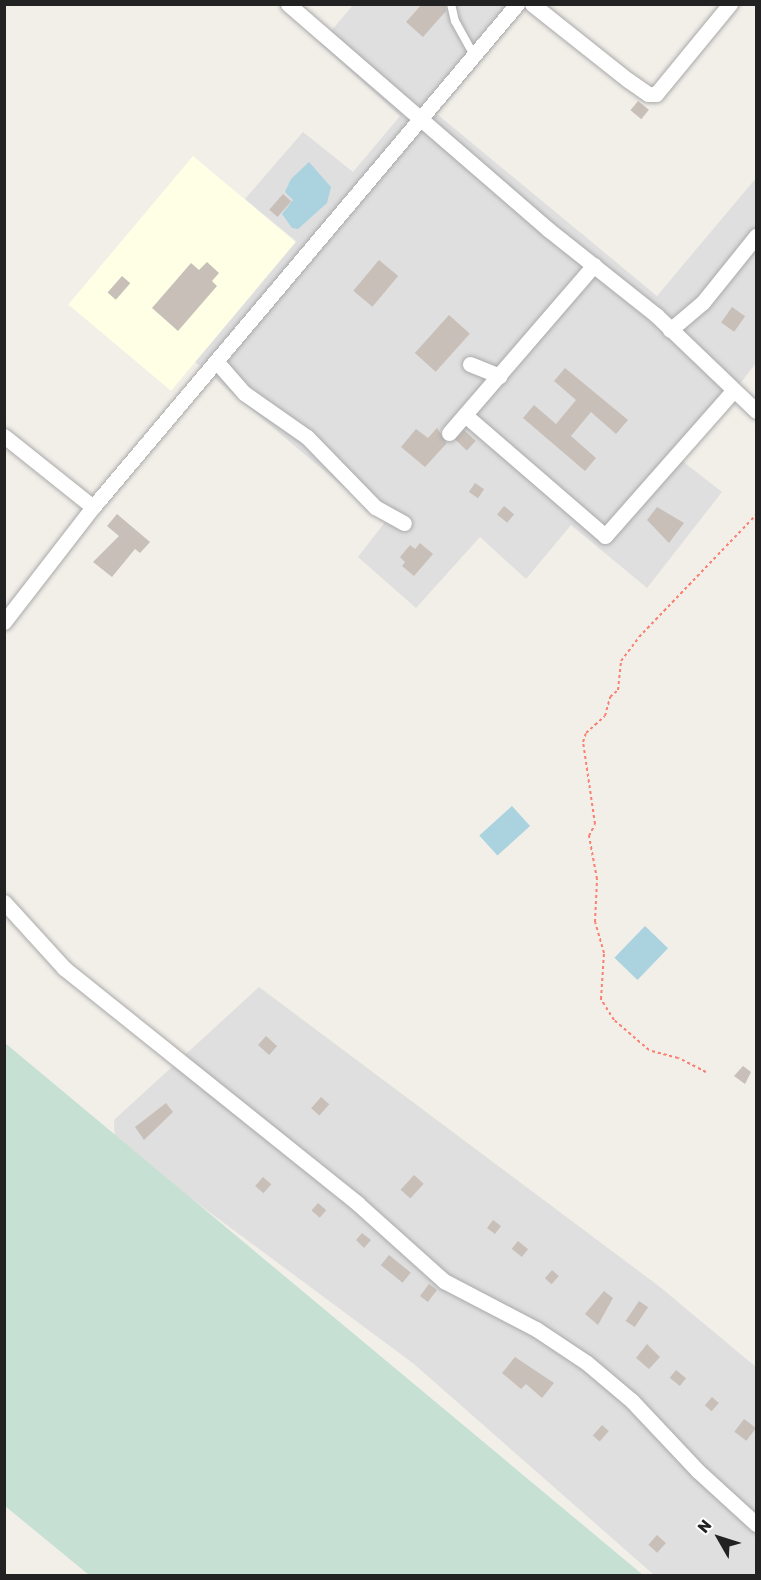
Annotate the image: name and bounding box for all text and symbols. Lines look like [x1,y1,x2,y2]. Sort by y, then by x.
north arrow [689,1508,749,1568]
text: N [694,1516,716,1537]

